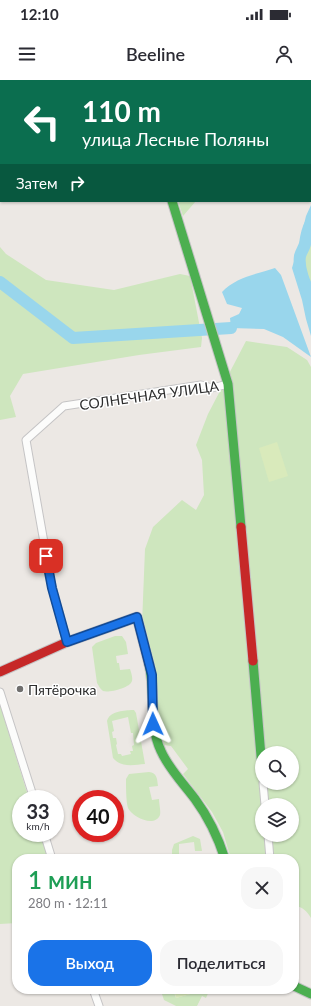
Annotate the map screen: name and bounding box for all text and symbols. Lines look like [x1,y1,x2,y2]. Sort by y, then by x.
text: 12:10 [20,5,59,23]
icon: menu [16,43,38,65]
text: Beeline [126,43,185,65]
icon: person [273,43,295,65]
text: 110 m [82,94,161,128]
icon: left [16,96,68,148]
text: улица Лесные Поляны [82,128,269,150]
icon: right [66,172,88,194]
text: Затем [16,174,58,192]
street label: СОЛНЕЧНАЯ УЛИЦА [78,377,220,413]
pin [29,539,63,573]
icon: arrive [35,545,57,567]
place label: Пятёрочка [28,681,96,698]
marker: Пятёрочка [15,684,25,694]
position arrow [132,703,174,745]
map controls [255,746,299,842]
button: search [255,746,299,790]
speed limit sign: 40 [72,790,124,842]
button: layers [255,798,299,842]
text: 33 [26,799,50,823]
text: km/h [26,820,50,832]
text: 1 мин [28,865,92,894]
button: close [241,867,283,909]
text: 280 m · 12:11 [28,895,108,911]
button: Выход [28,940,152,986]
button: Поделиться [160,940,283,986]

